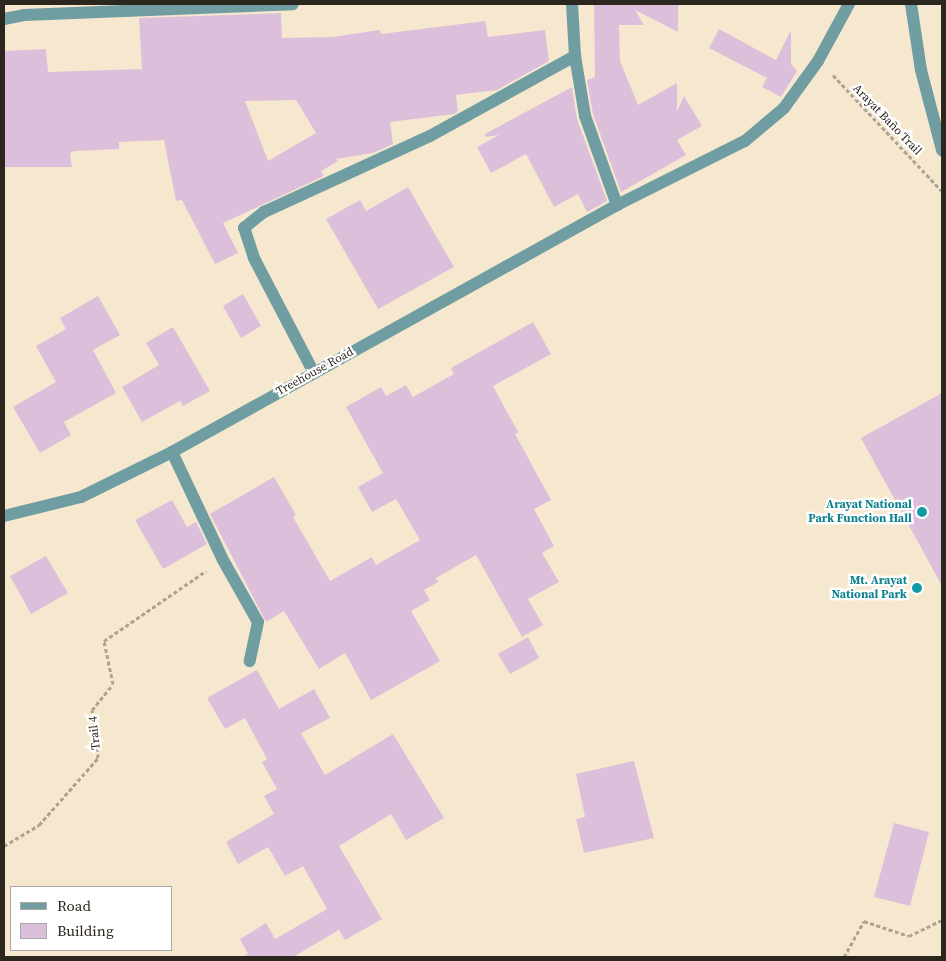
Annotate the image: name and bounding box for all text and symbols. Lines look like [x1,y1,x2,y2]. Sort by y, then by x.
street label: Arayat Baño Trail [850,82,924,158]
street label: Treehouse Road [274,345,356,399]
place label: Arayat National Park Function Hall [808,498,912,526]
marker: Arayat National Park Function Hall [916,506,928,518]
place label: Mt. Arayat National Park [831,574,907,602]
marker: Mt. Arayat National Park [911,582,923,594]
street label: Trail 4 [86,715,104,751]
legend [10,886,172,951]
text: Road [57,895,91,916]
text: Building [57,920,114,941]

